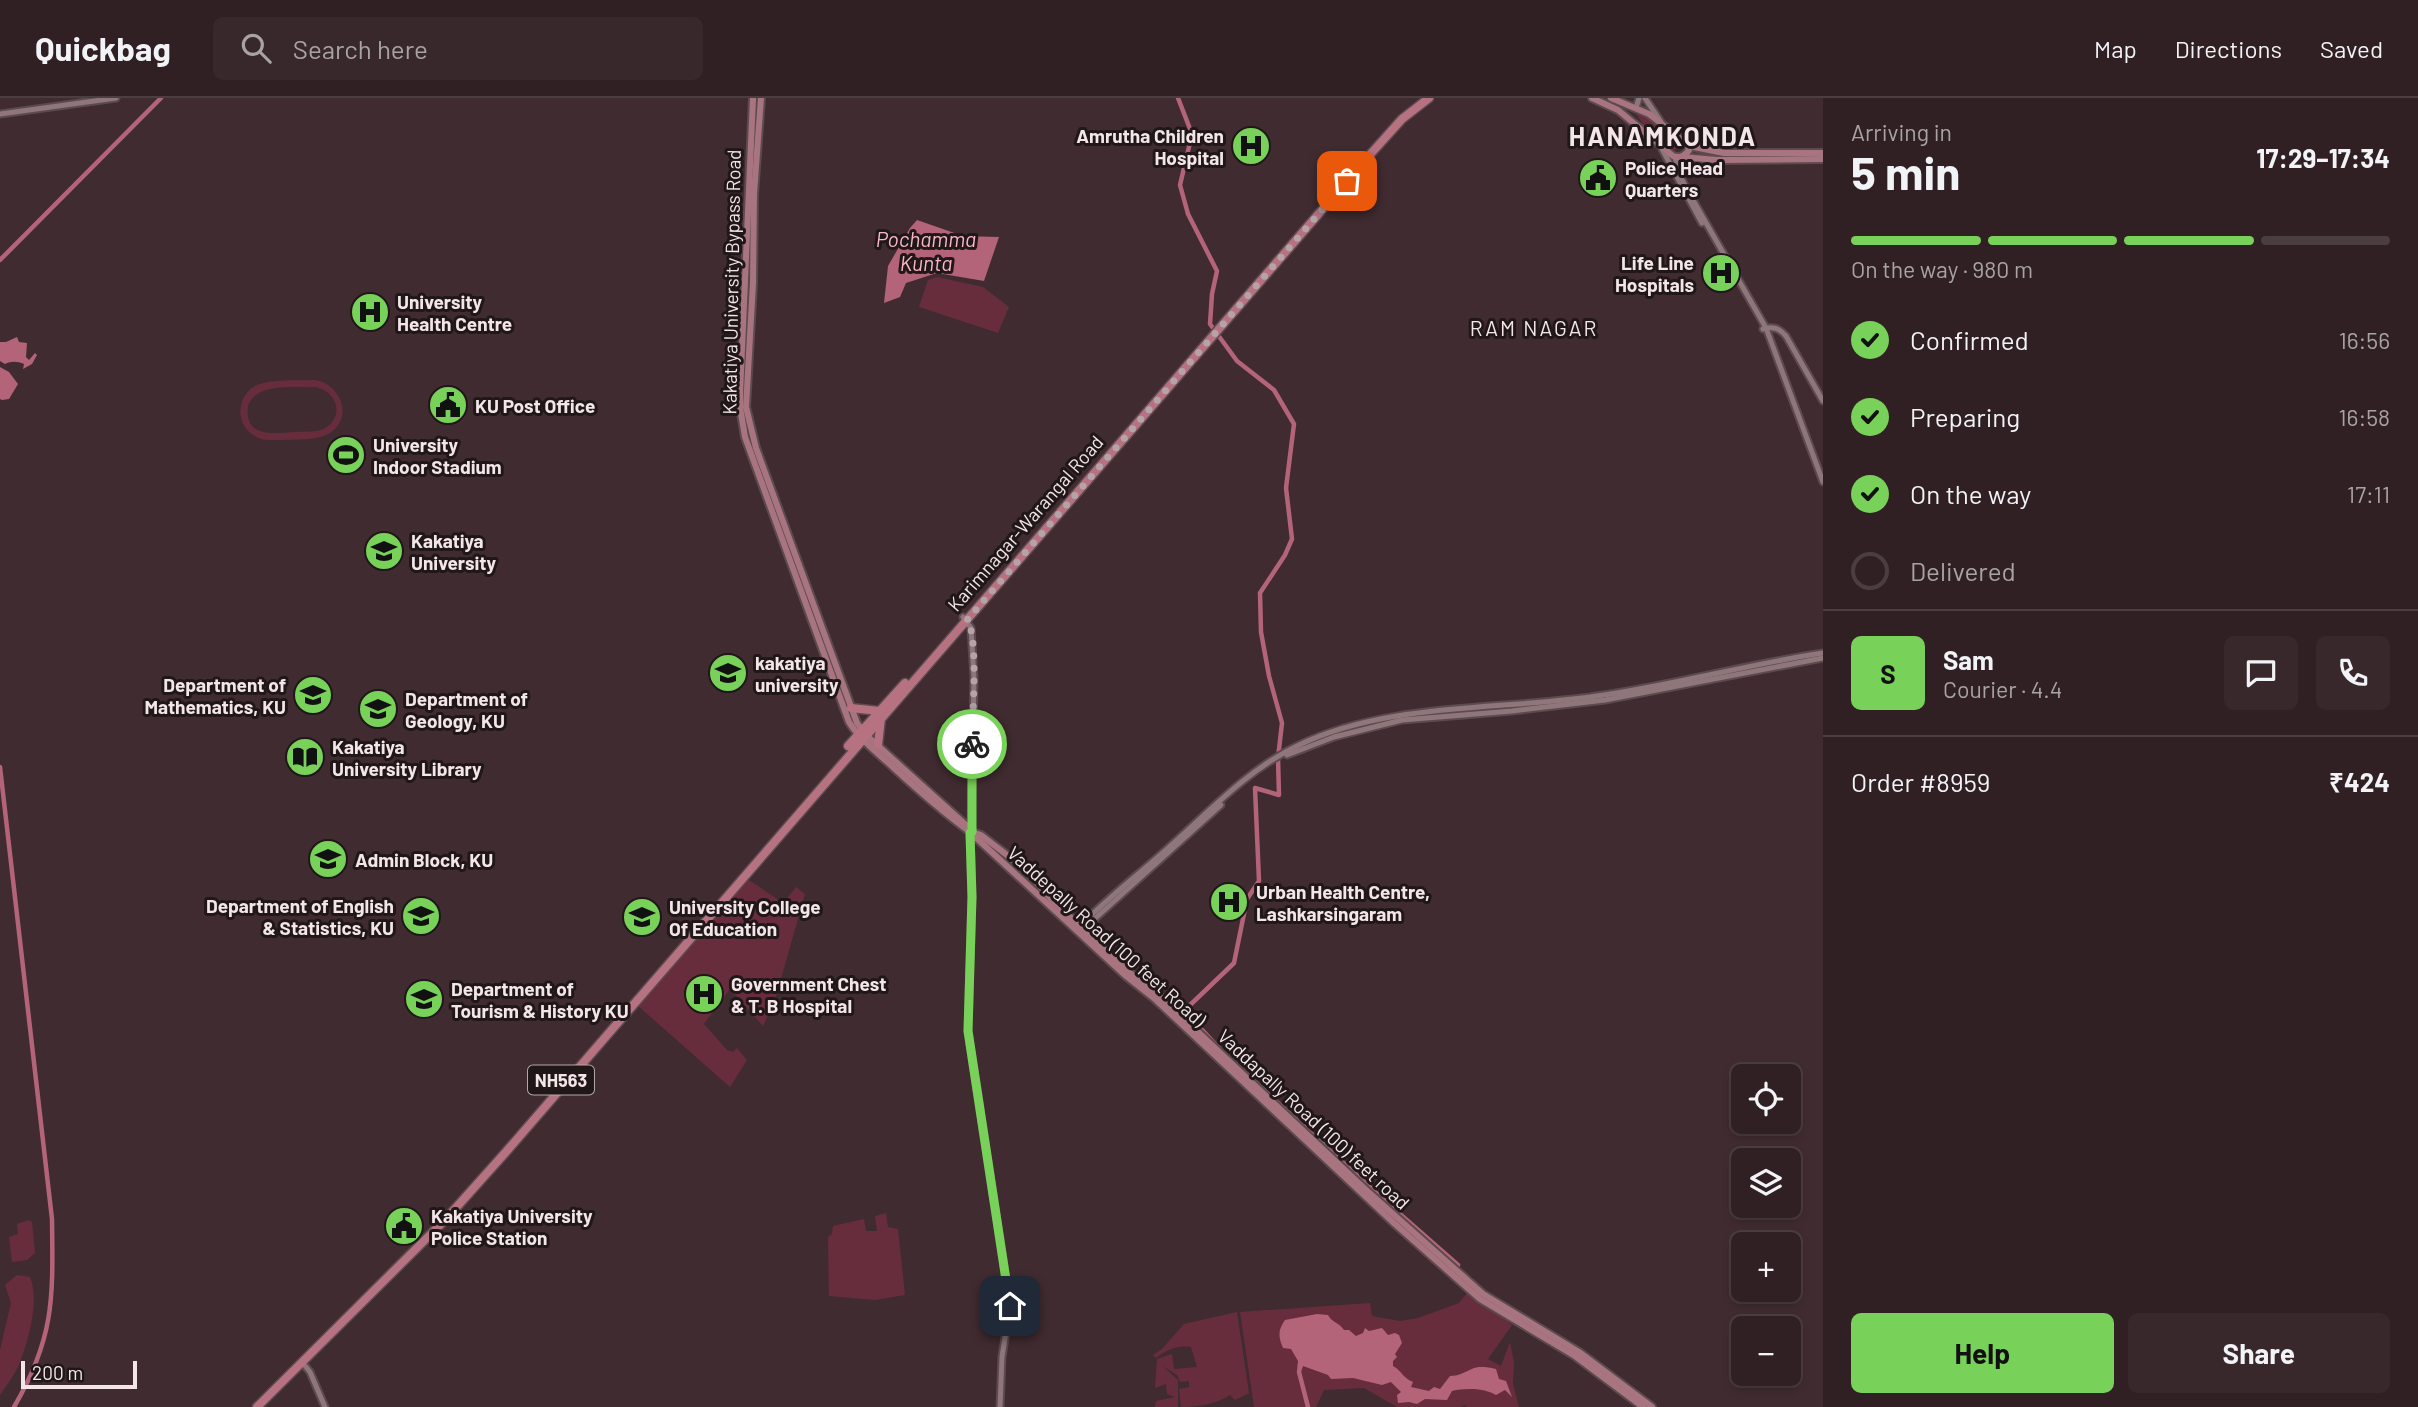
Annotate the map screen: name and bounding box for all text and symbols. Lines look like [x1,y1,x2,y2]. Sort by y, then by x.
search box [213,17,703,80]
text: Quickbag [35,28,171,68]
icon: search [237,29,275,67]
text: Search here [293,33,428,64]
text: Map [2094,34,2137,63]
text: Directions [2175,34,2282,63]
text: Saved [2320,34,2383,63]
text: Arriving in [1851,118,1952,146]
district label: HANAMKONDA [1569,120,1757,151]
place label: Amrutha Children Hospital [1076,124,1224,169]
hospital icon: Amrutha Children Hospital [1230,125,1272,167]
text: 17:29–17:34 [2256,142,2390,173]
text: 5 min [1851,144,1960,199]
street label: Kakatiya University Bypass Road [717,149,745,415]
pin [1317,151,1377,211]
place label: Police Head Quarters [1625,156,1723,201]
public building icon: Police Head Quarters [1577,157,1619,199]
icon: bag [1328,162,1366,200]
water label: Pochamma Kunta [876,226,976,275]
place label: Life Line Hospitals [1615,251,1694,296]
hospital icon: Life Line Hospitals [1700,252,1742,294]
text: On the way · 980 m [1851,255,2033,283]
place label: University Health Centre [397,290,512,335]
hospital icon: University Health Centre [349,291,391,333]
district label: RAM NAGAR [1470,315,1598,340]
icon: check [1851,321,1889,359]
text: Confirmed [1910,324,2029,355]
text: 16:56 [2339,326,2390,354]
public building icon: KU Post Office [427,384,469,426]
place label: KU Post Office [475,394,595,417]
icon: check [1851,398,1889,436]
text: Preparing [1910,401,2020,432]
text: 16:58 [2339,403,2390,431]
street label: Karimnagar-Warangal Road [942,430,1108,616]
place label: University Indoor Stadium [373,433,502,478]
sports icon: University Indoor Stadium [325,434,367,476]
icon: check [1851,475,1889,513]
text: On the way [1910,478,2031,509]
text: 17:11 [2347,480,2390,508]
place label: Kakatiya University [411,529,497,574]
school or university icon: Kakatiya University [363,530,405,572]
text: Delivered [1910,555,2016,586]
button: chat [2224,636,2298,710]
button: phone [2316,636,2390,710]
text: Sam [1943,644,1994,675]
place label: kakatiya university [755,651,839,696]
school or university icon: kakatiya university [707,652,749,694]
text: S [1880,658,1896,689]
place label: Department of Mathematics, KU [144,673,286,718]
school or university icon: Department of Mathematics, KU [292,674,334,716]
text: Courier · 4.4 [1943,675,2062,703]
place label: Department of Geology, KU [405,687,528,732]
school or university icon: Department of Geology, KU [357,688,399,730]
courier [937,709,1007,779]
icon: bike [953,725,991,763]
place label: Kakatiya University Library [332,735,482,780]
library icon: Kakatiya University Library [284,736,326,778]
text: Order #8959 [1851,766,1990,797]
text: ₹424 [2329,766,2390,797]
school or university icon: Admin Block, KU [307,838,349,880]
street label: Vaddepally Road (100 feet Road) [1003,841,1212,1032]
place label: Admin Block, KU [355,848,493,871]
place label: Urban Health Centre, Lashkarsingaram [1256,880,1430,925]
hospital icon: Urban Health Centre, Lashkarsingaram [1208,881,1250,923]
place label: Department of English & Statistics, KU [206,894,394,939]
school or university icon: Department of English & Statistics, KU [400,895,442,937]
place label: University College Of Education [669,895,821,940]
school or university icon: University College Of Education [621,896,663,938]
place label: Government Chest & T. B Hospital [731,972,886,1017]
hospital icon: Government Chest & T. B Hospital [683,973,725,1015]
place label: Department of Tourism & History KU [451,977,629,1022]
school or university icon: Department of Tourism & History KU [403,978,445,1020]
street label: Vaddapally Road (100) feet road [1213,1024,1415,1214]
map controls [1731,1064,1801,1386]
button: locate [1731,1064,1801,1134]
road number: NH563 [528,1065,594,1094]
button: layers [1731,1148,1801,1218]
place label: Kakatiya University Police Station [431,1204,593,1249]
public building icon: Kakatiya University Police Station [383,1205,425,1247]
button: + [1731,1232,1801,1302]
pin [980,1276,1040,1336]
icon: home [991,1287,1029,1325]
button: Help [1851,1313,2114,1393]
button: Share [2128,1313,2390,1393]
button: − [1731,1316,1801,1386]
scale bar [21,1358,136,1390]
text: 200 m [32,1361,83,1384]

